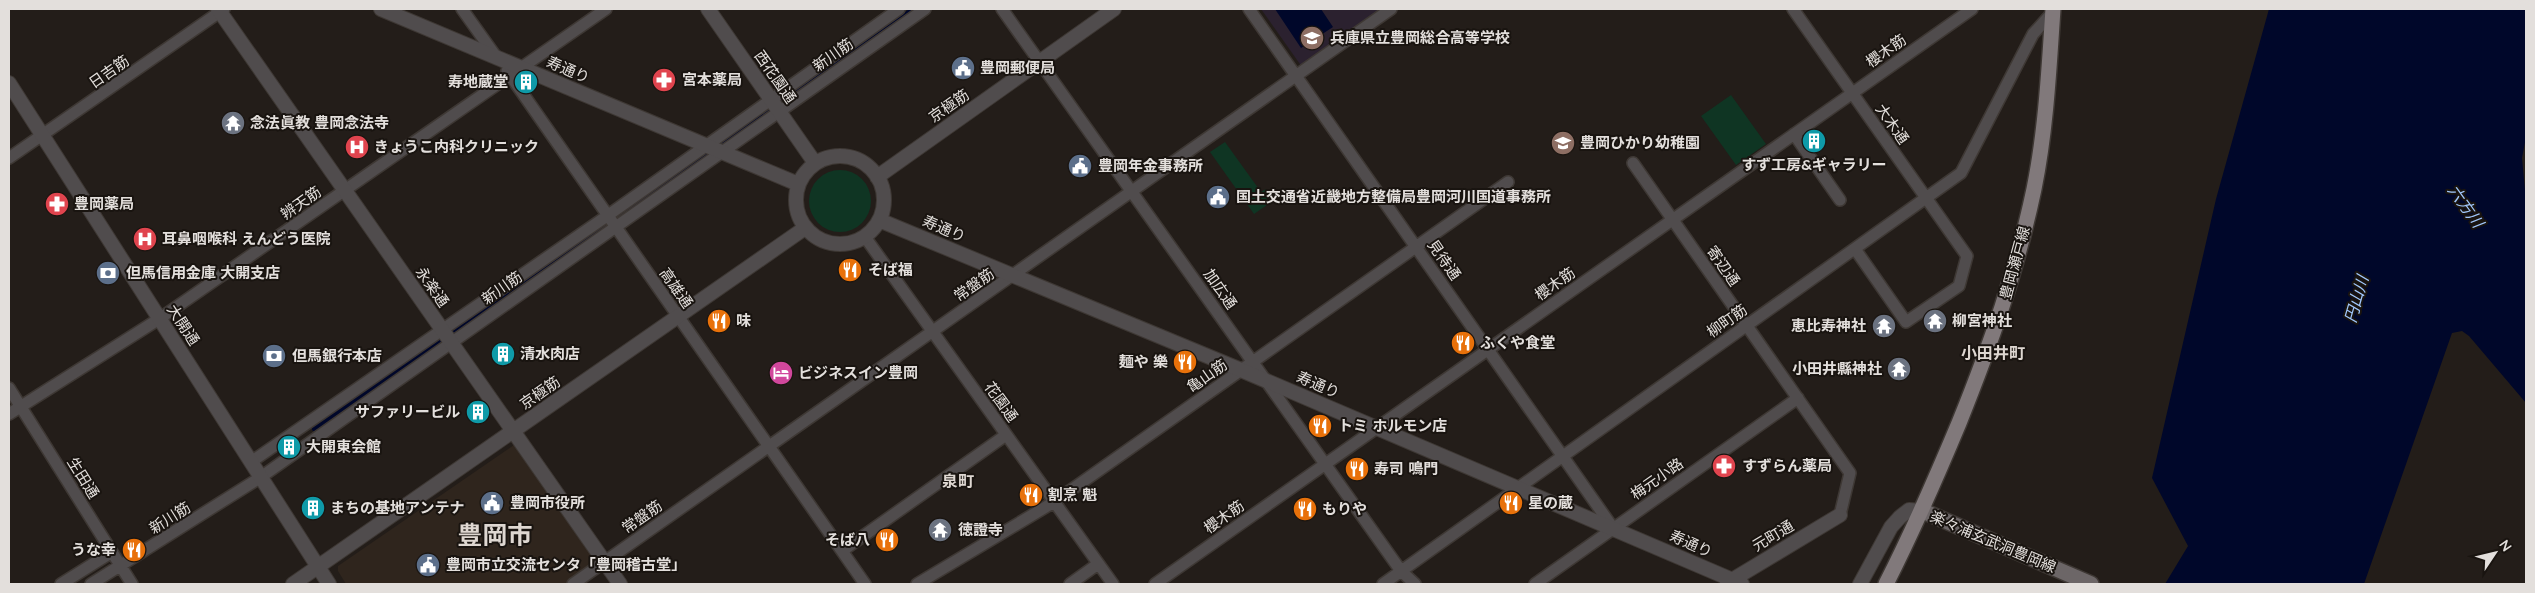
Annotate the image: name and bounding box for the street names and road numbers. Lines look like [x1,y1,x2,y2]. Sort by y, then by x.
street label: 櫻木筋 [1862,30,1910,71]
street label: 新川筋 [809,34,857,75]
street label: 西花園通 [750,47,800,107]
street label: 日吉筋 [85,51,133,92]
street label: 寿通り [544,52,593,87]
street label: 京極筋 [925,85,973,126]
street label: 大木通 [1872,100,1913,148]
street label: 辨天筋 [277,182,325,223]
street label: 寿通り [920,211,969,246]
street label: 豊岡瀬戸線 [1996,224,2033,302]
street label: 見待通 [1424,236,1465,284]
street label: 寄辺通 [1703,242,1744,290]
street label: 永楽通 [412,263,453,311]
street label: 櫻木筋 [1531,263,1579,304]
street label: 高雄通 [656,264,697,312]
street label: 常盤筋 [950,264,998,305]
street label: 加広通 [1200,265,1241,313]
street label: 新川筋 [478,267,526,308]
street label: 柳町筋 [1703,300,1751,341]
street label: 大開通 [163,301,204,349]
street label: 亀山筋 [1183,355,1231,396]
street label: 寿通り [1294,367,1343,402]
street label: 京極筋 [516,372,564,413]
street label: 花園通 [980,378,1022,425]
street label: 生田通 [63,454,103,502]
street label: 梅元小路 [1627,454,1687,504]
street label: 常盤筋 [618,496,666,537]
street label: 櫻木筋 [1200,496,1248,537]
street label: 新川筋 [146,498,194,538]
street label: 楽々浦玄武洞豊岡線 [1927,506,2059,577]
street label: 元町通 [1749,516,1797,555]
street label: 寿通り [1667,526,1716,561]

